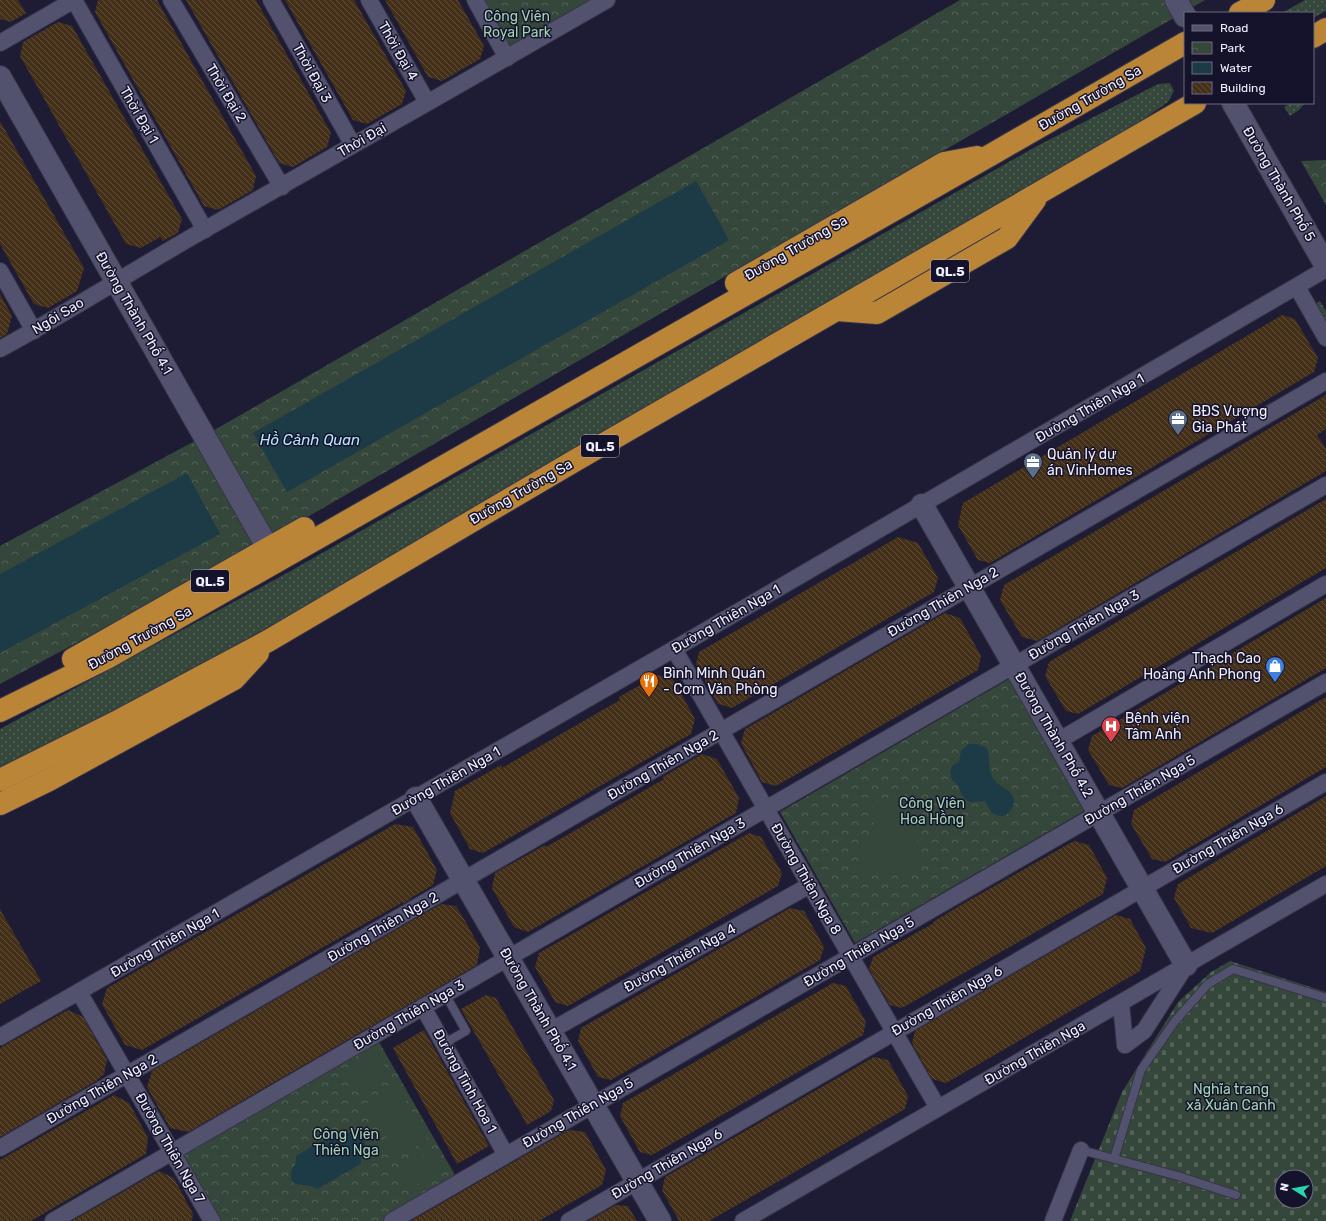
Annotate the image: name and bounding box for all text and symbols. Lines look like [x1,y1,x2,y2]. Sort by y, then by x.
park label: Công Viên Royal Park [483,8,552,41]
legend [1184,12,1314,104]
street label: Thời Đại 4 [374,18,422,84]
text: Road [1220,21,1248,35]
street label: Thời Đại 3 [289,40,335,106]
text: Park [1220,41,1246,55]
street label: Thời Đại 2 [202,61,250,125]
text: Water [1220,61,1252,75]
street label: Đường Trường Sa [1036,62,1144,134]
text: Building [1220,81,1266,95]
street label: Thời Đại 1 [116,84,162,146]
street label: Thời Đại [335,119,389,161]
street label: Đường Thành Phố 5 [1239,123,1320,245]
street label: Đường Trường Sa [742,212,850,284]
street label: Đường Thành Phố 4.1 [92,248,177,377]
road number: QL.5 [931,260,969,282]
street label: Ngôi Sao [29,294,87,338]
street label: Đường Thiên Nga 1 [1032,370,1148,446]
place label: BĐS Vượng Gia Phát [1192,403,1267,436]
office icon: BĐS Vượng Gia Phát [1167,408,1189,436]
water label: Hồ Cảnh Quan [260,431,360,449]
road number: QL.5 [581,435,619,457]
place label: Quản lý dự án VinHomes [1047,446,1133,479]
office icon: Quản lý dự án VinHomes [1022,451,1044,479]
street label: Đường Trường Sa [467,456,575,528]
street label: Đường Thiên Nga 2 [885,563,1001,641]
road number: QL.5 [191,570,229,592]
street label: Đường Thiên Nga 1 [668,581,784,657]
street label: Đường Thiên Nga 3 [1025,586,1143,664]
street label: Đường Trường Sa [85,602,195,674]
place label: Thạch Cao Hoàng Anh Phong [1143,650,1261,683]
shop icon: Thạch Cao Hoàng Anh Phong [1264,655,1286,683]
place label: Bình Minh Quán - Cơm Văn Phòng [663,665,778,698]
street label: Đường Thành Phố 4.2 [1011,669,1098,801]
restaurant icon: Bình Minh Quán - Cơm Văn Phòng [638,670,660,698]
place label: Bệnh viện Tâm Anh [1125,710,1190,743]
hospital icon: Bệnh viện Tâm Anh [1100,715,1122,743]
street label: Đường Thiên Nga 2 [605,726,721,804]
street label: Đường Thiên Nga 1 [388,743,504,819]
street label: Đường Thiên Nga 5 [1081,751,1199,829]
park label: Công Viên Hoa Hồng [899,795,965,828]
street label: Đường Thiên Nga 6 [1169,800,1287,878]
street label: Đường Thiên Nga 3 [631,814,749,892]
street label: Đường Thiên Nga 8 [767,820,845,938]
street label: Đường Thiên Nga 2 [325,888,441,966]
street label: Đường Thiên Nga 1 [107,905,223,981]
street label: Đường Thiên Nga 5 [800,913,918,991]
street label: Đường Thiên Nga 4 [621,920,739,996]
street label: Đường Thành Phố 4.1 [496,944,581,1073]
street label: Đường Thiên Nga 6 [888,962,1006,1040]
street label: Đường Thiên Nga 3 [350,976,468,1054]
street label: Đường Thiên Nga [982,1017,1088,1089]
street label: Đường Tinh Hoa 1 [430,1026,500,1136]
street label: Đường Thiên Nga 2 [44,1050,160,1128]
street label: Đường Thiên Nga 5 [519,1074,637,1152]
park label: Nghĩa trang xã Xuân Canh [1186,1081,1276,1114]
street label: Đường Thiên Nga 7 [132,1090,208,1206]
street label: Đường Thiên Nga 6 [608,1125,726,1203]
park label: Công Viên Thiên Nga [313,1126,379,1159]
north arrow [1274,1169,1314,1209]
text: N [1278,1182,1292,1192]

